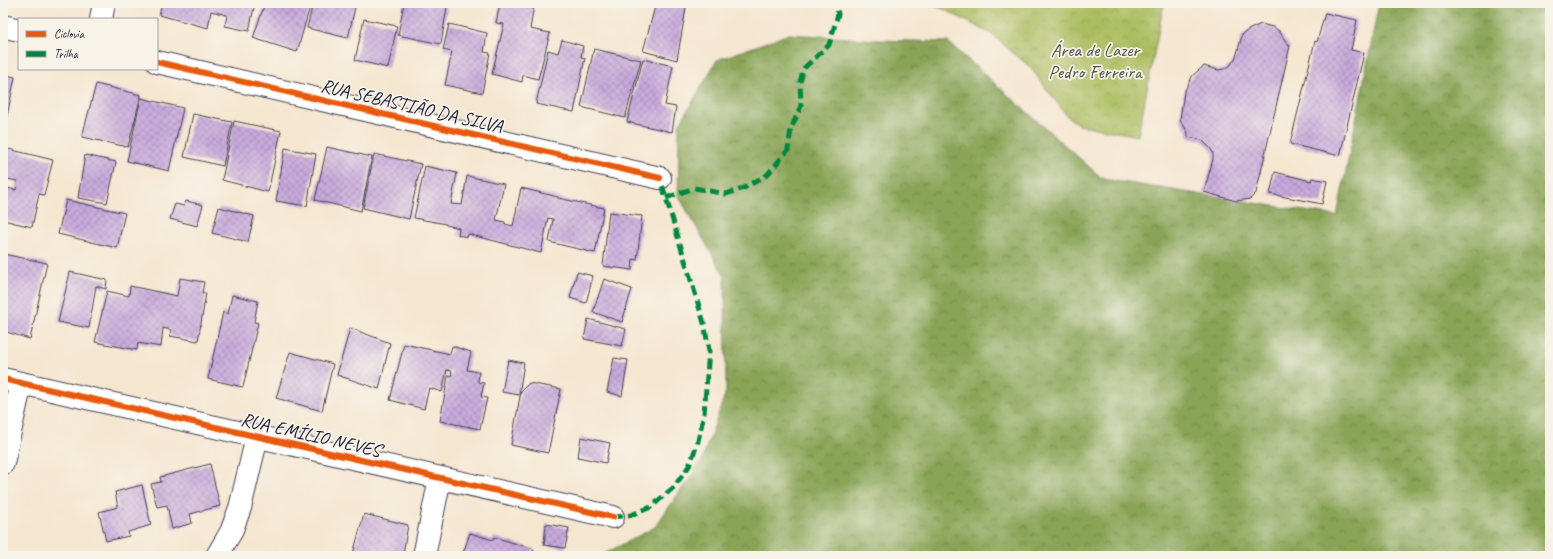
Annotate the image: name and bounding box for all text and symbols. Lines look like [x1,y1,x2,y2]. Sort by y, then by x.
legend [18,18,158,70]
text: Ciclovia [54,26,85,42]
park label: Área de Lazer Pedro Ferreira [1048,38,1144,84]
text: Trilha [54,46,79,62]
street label: RUA SEBASTIÃO DA SILVA [319,73,506,139]
street label: RUA EMÍLIO NEVES [239,407,387,464]

